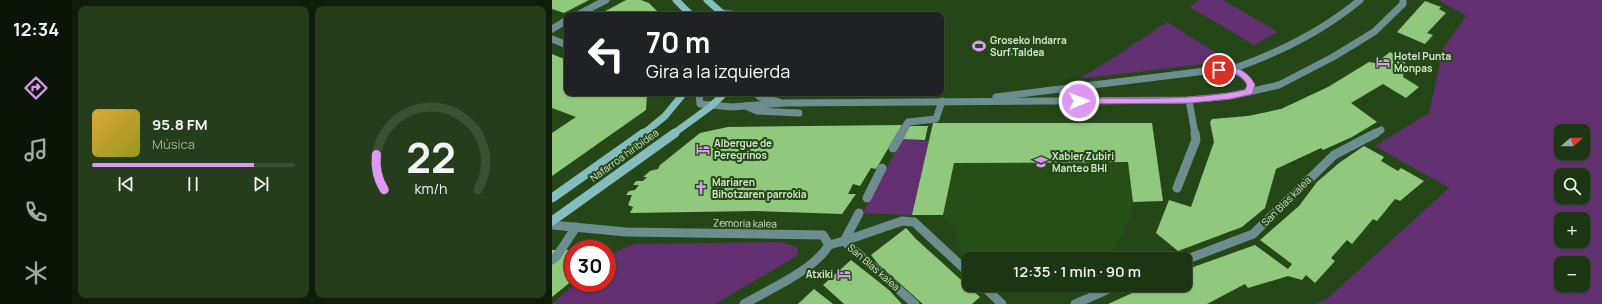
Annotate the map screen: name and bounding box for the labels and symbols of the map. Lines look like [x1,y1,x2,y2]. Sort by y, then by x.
place label: Groseko Indarra Surf Taldea [990,33,1067,59]
sports icon: Groseko Indarra Surf Taldea [971,38,987,54]
place label: Hotel Punta Monpas [1394,49,1452,75]
pin [1202,53,1236,87]
hotel icon: Hotel Punta Monpas [1375,54,1391,70]
position arrow [1058,80,1100,122]
north arrow [1554,124,1590,160]
street label: Nafarroa hiribidea [587,125,661,185]
place label: Albergue de Peregrinos [714,136,772,162]
hotel icon: Albergue de Peregrinos [695,141,711,157]
place label: Xabier Zubiri Manteo BHI [1052,149,1114,175]
school or university icon: Xabier Zubiri Manteo BHI [1033,154,1049,170]
street label: San Blas kalea [1258,173,1314,229]
place label: Mariaren Bihotzaren parrokia [712,175,807,201]
church icon: Mariaren Bihotzaren parrokia [693,180,709,196]
street label: Zemoria kalea [713,215,777,231]
speed limit sign: 30 [564,240,616,292]
street label: San Blas kalea [845,240,903,294]
hotel icon: Atxiki [836,266,852,282]
place label: Atxiki [806,267,833,281]

